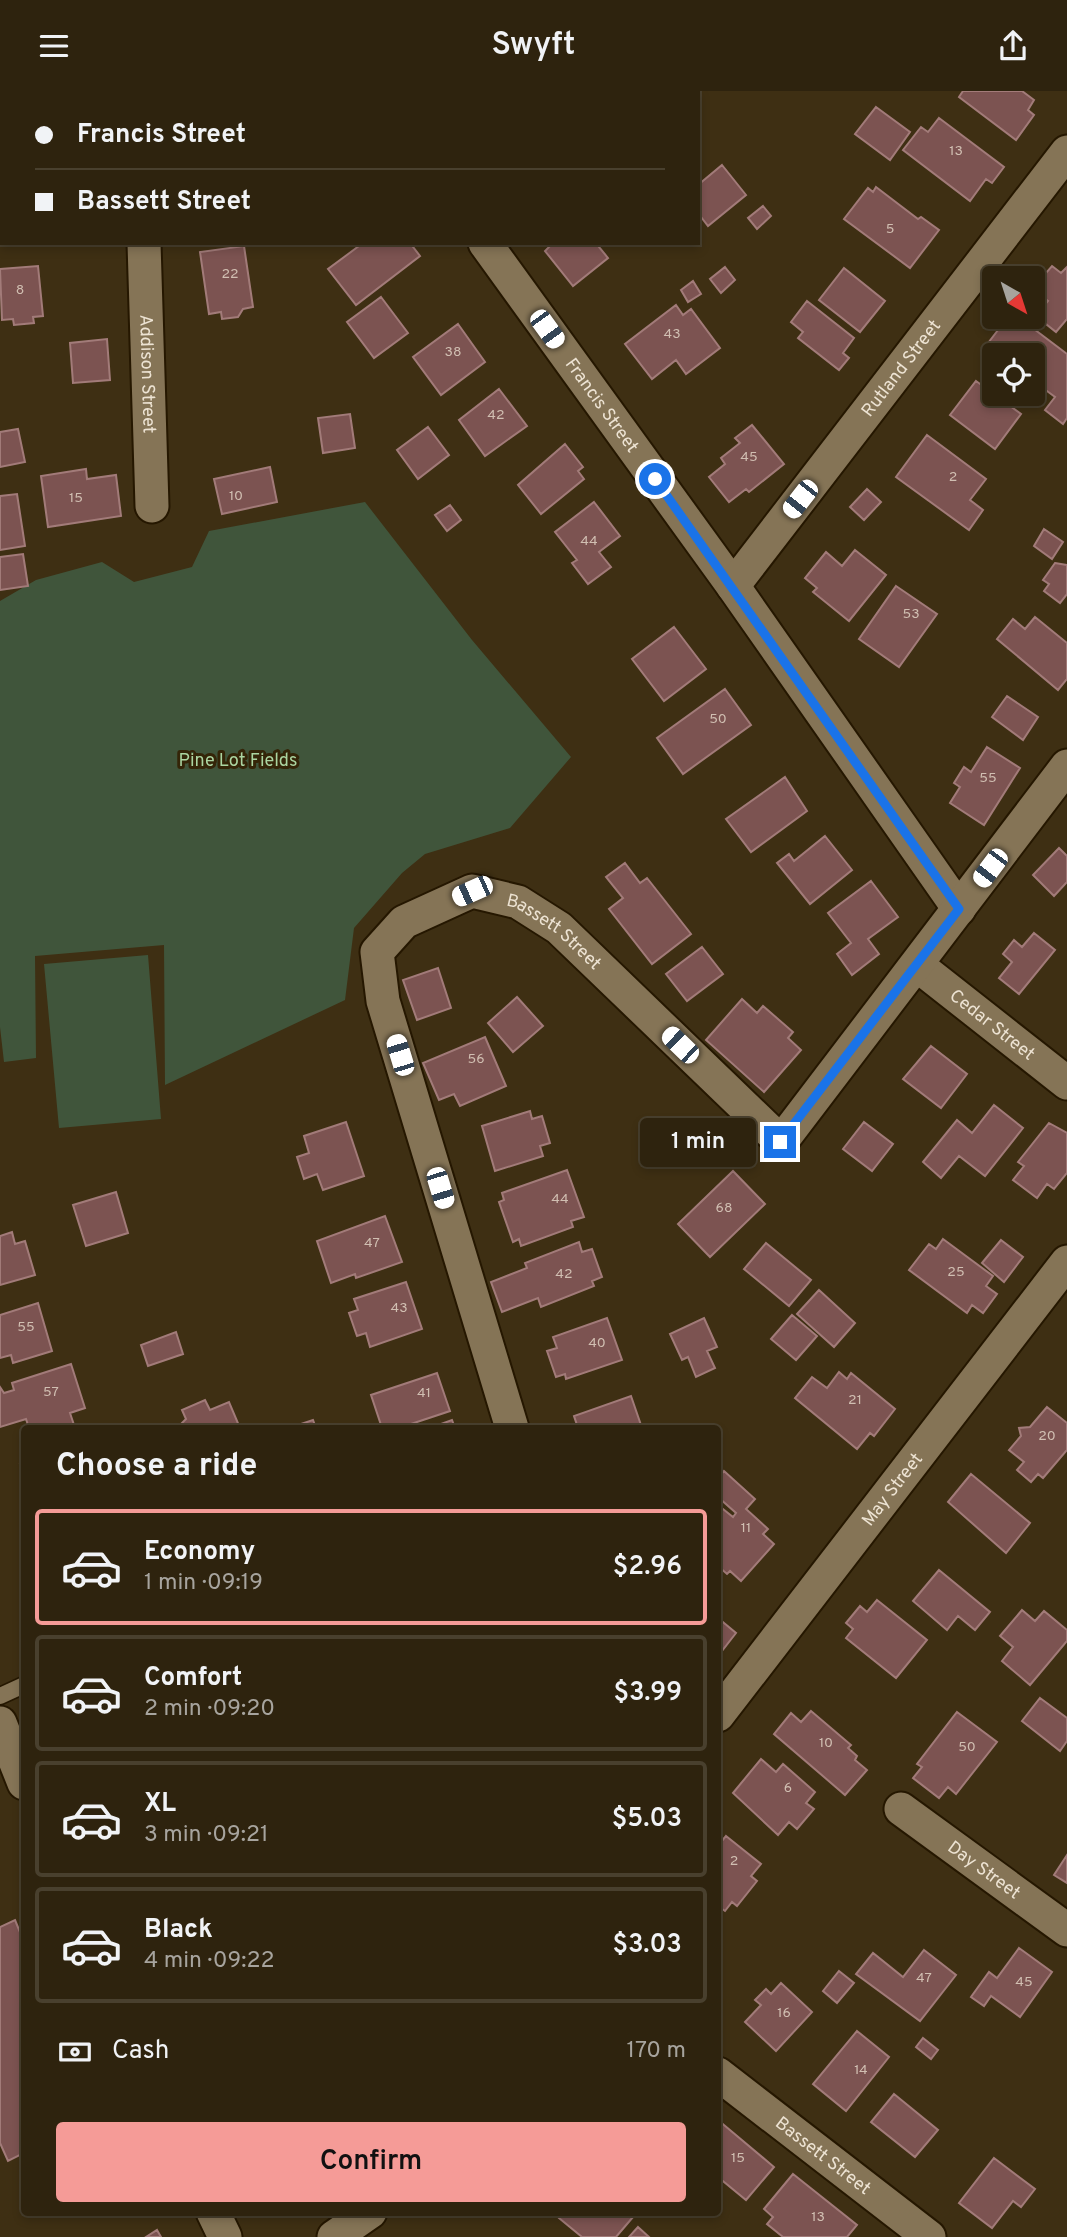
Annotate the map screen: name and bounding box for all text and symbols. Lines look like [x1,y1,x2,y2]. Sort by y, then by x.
text: Swyft [492,26,575,66]
icon: menu [35,27,73,65]
icon: share [994,27,1032,65]
text: Francis Street [77,119,246,152]
house number: 13 [949,143,963,160]
text: Bassett Street [77,186,251,219]
house number: 5 [886,221,894,238]
house number: 22 [221,266,239,283]
north arrow [982,266,1045,329]
map controls [982,266,1045,406]
house number: 8 [16,282,24,299]
car [527,306,568,352]
street label: Addison Street [133,314,160,434]
street label: Rutland Street [857,316,947,422]
house number: 43 [663,326,681,343]
button: locate [982,343,1045,406]
house number: 38 [445,344,461,361]
street label: Francis Street [559,354,643,458]
house number: 42 [487,407,505,424]
house number: 45 [740,449,758,466]
route start [639,463,671,495]
house number: 2 [949,469,957,486]
car [779,476,822,522]
house number: 10 [229,488,243,505]
house number: 15 [69,490,83,507]
house number: 44 [580,533,598,550]
house number: 53 [902,606,920,623]
house number: 50 [709,711,727,728]
park label: Pine Lot Fields [179,750,297,773]
house number: 55 [979,770,997,787]
car [969,845,1012,891]
car [449,873,496,909]
street label: Bassett Street [504,890,606,976]
street label: Cedar Street [944,985,1039,1066]
car [658,1023,703,1067]
car [384,1032,417,1078]
house number: 56 [467,1051,485,1068]
callout: 1 min [640,1117,756,1167]
route end [764,1126,796,1158]
text: 1 min [671,1128,725,1157]
car [424,1165,457,1211]
house number: 44 [551,1191,569,1208]
house number: 68 [716,1200,732,1217]
house number: 47 [364,1235,380,1252]
house number: 25 [947,1264,965,1281]
house number: 42 [555,1266,573,1283]
house number: 43 [390,1300,408,1317]
house number: 55 [17,1319,35,1336]
house number: 40 [588,1335,606,1352]
house number: 57 [43,1384,59,1401]
house number: 41 [417,1385,431,1402]
house number: 21 [848,1392,862,1409]
house number: 20 [1038,1428,1056,1445]
text: Choose a ride [56,1447,257,1487]
street label: May Street [858,1449,929,1532]
house number: 11 [741,1520,751,1537]
icon: car [60,1536,123,1599]
text: Economy [144,1536,255,1569]
text: $2.96 [613,1551,682,1584]
text: 1 min · 09:19 [144,1569,263,1598]
icon: car [60,1662,123,1725]
text: Comfort [144,1662,242,1695]
text: $3.99 [613,1677,682,1710]
text: 2 min · 09:20 [144,1695,275,1724]
house number: 10 [819,1735,833,1752]
house number: 50 [958,1739,976,1756]
house number: 6 [784,1780,792,1797]
icon: car [60,1788,123,1851]
text: XL [144,1788,176,1821]
text: $5.03 [612,1803,682,1836]
text: 3 min · 09:21 [144,1821,269,1850]
street label: Day Street [942,1837,1024,1905]
house number: 2 [730,1853,738,1870]
icon: car [60,1914,123,1977]
text: Black [144,1914,213,1947]
text: $3.03 [613,1929,682,1962]
text: 4 min · 09:22 [144,1947,275,1976]
house number: 47 [916,1970,932,1987]
house number: 45 [1015,1974,1033,1991]
house number: 16 [777,2005,791,2022]
icon: cash [56,2033,94,2071]
text: Cash [112,2035,169,2068]
text: 170 m [627,2037,686,2066]
house number: 14 [854,2062,868,2079]
street label: Bassett Street [770,2112,875,2201]
button: Confirm [56,2122,686,2202]
house number: 15 [731,2150,745,2167]
house number: 13 [811,2209,825,2226]

